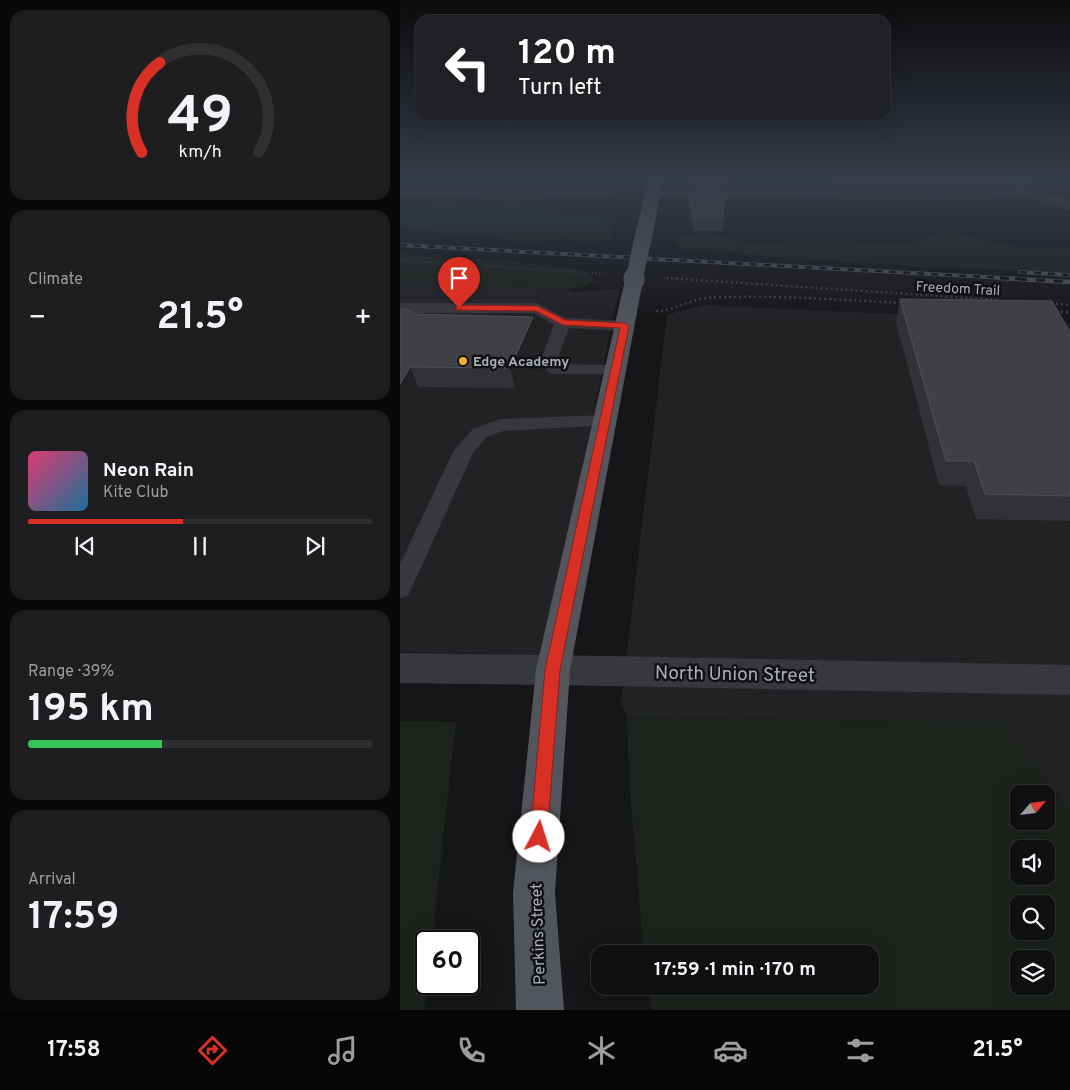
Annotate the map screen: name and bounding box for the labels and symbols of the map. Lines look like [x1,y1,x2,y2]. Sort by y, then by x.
pin [438,257,480,308]
street label: Freedom Trail [915,279,1000,300]
place label: Edge Academy [473,354,569,371]
marker: Edge Academy [457,355,469,367]
street label: North Union Street [655,662,815,688]
north arrow [1010,785,1055,830]
position arrow [512,810,564,862]
street label: Perkins Street [527,883,551,985]
speed limit sign: 60 [415,930,480,995]

